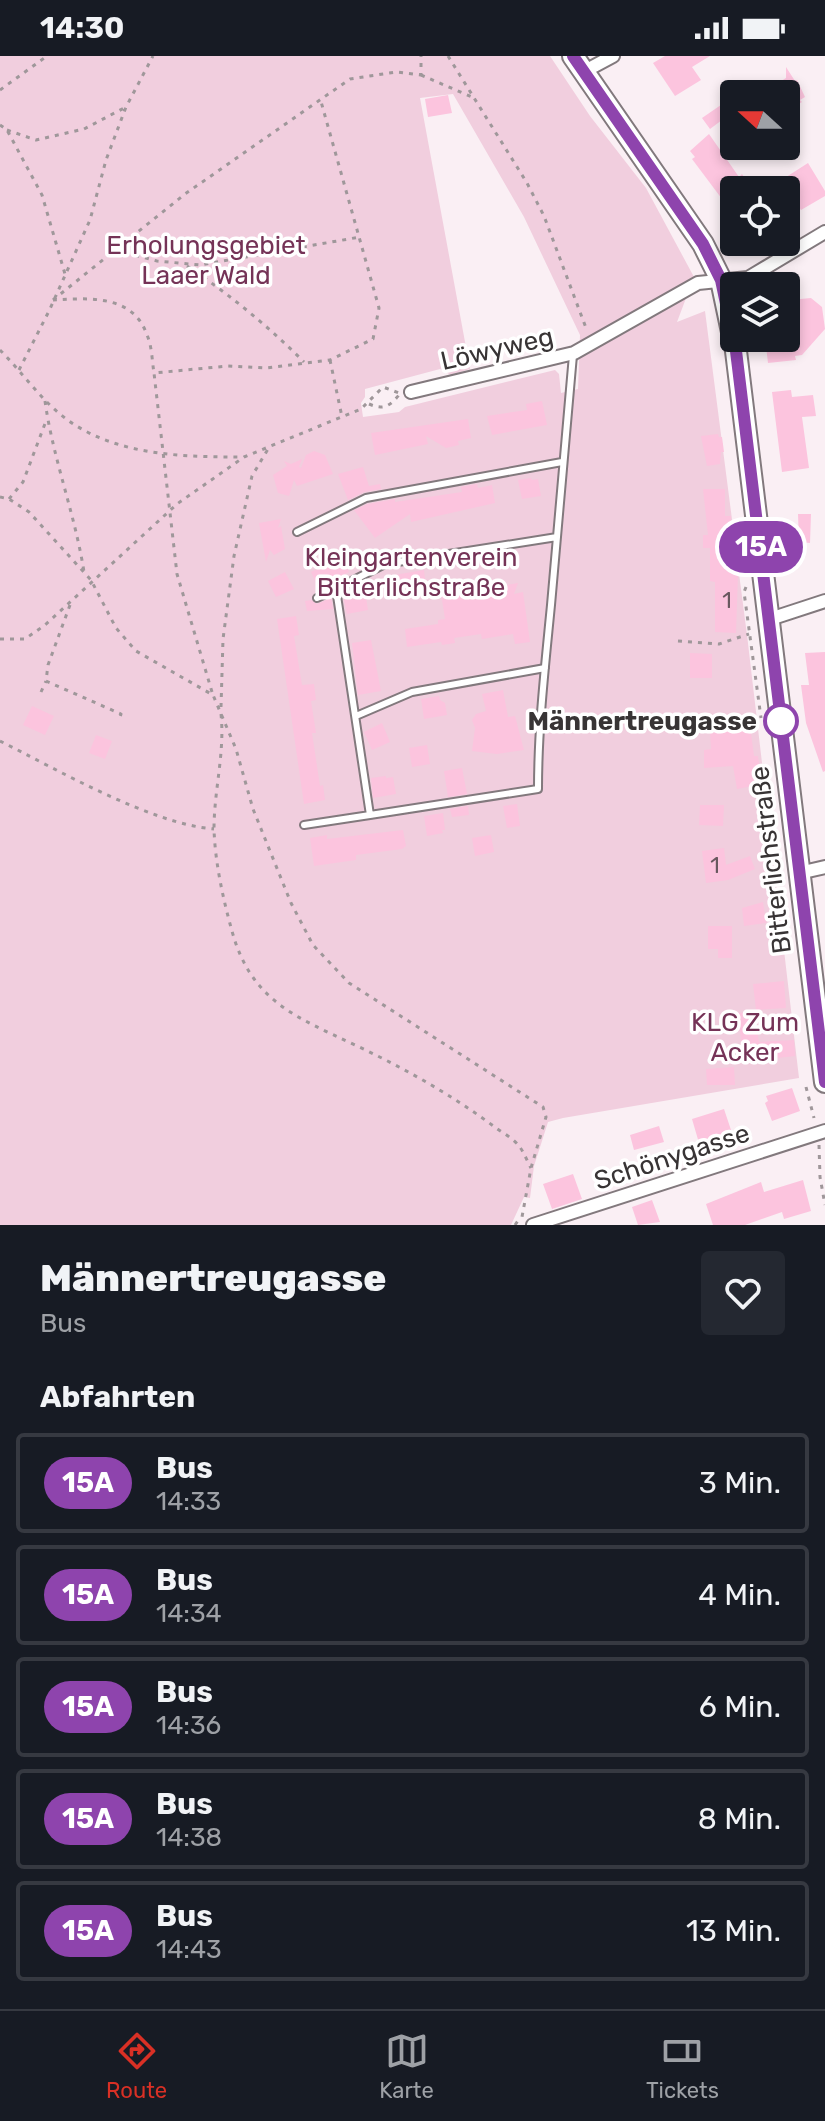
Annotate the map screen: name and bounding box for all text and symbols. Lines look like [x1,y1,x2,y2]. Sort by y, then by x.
text: 14:30 [40,10,124,46]
north arrow [720,80,800,160]
map controls [720,80,800,352]
button: locate [720,176,800,256]
park label: Erholungsgebiet Laaer Wald [106,230,306,291]
button: layers [720,272,800,352]
street label: Löwyweg [438,321,556,377]
line badge: 15A [715,521,807,573]
text: 15A [735,530,787,563]
park label: Kleingartenverein Bitterlichstraße [304,542,518,603]
house number: 1 [722,587,732,614]
marker: Männertreugasse [764,704,798,738]
place label: Männertreugasse [527,706,757,737]
street label: Bitterlichstraße [744,765,798,955]
house number: 1 [710,852,720,879]
park label: KLG Zum Acker [691,1007,799,1068]
street label: Schönygasse [590,1117,754,1197]
button: heart [701,1251,785,1335]
text: Männertreugasse [40,1255,386,1301]
text: Bus [40,1308,86,1339]
text: Abfahrten [40,1379,195,1415]
text: Bus [156,1450,213,1486]
text: 3 Min. [699,1465,781,1501]
text: 15A [62,1466,114,1499]
text: 14:33 [156,1486,221,1517]
text: Bus [156,1562,213,1598]
text: 4 Min. [698,1577,781,1613]
text: 15A [62,1578,114,1611]
text: 14:34 [156,1598,222,1629]
text: Bus [156,1674,213,1710]
text: 6 Min. [699,1689,781,1725]
text: 15A [62,1690,114,1723]
text: 14:36 [156,1710,221,1741]
text: Bus [156,1786,213,1822]
text: 8 Min. [698,1801,781,1837]
text: 15A [62,1802,114,1835]
text: 14:38 [156,1822,222,1853]
text: Bus [156,1898,213,1934]
text: 13 Min. [686,1913,781,1949]
text: 15A [62,1914,114,1947]
text: 14:43 [156,1934,222,1965]
tab: Route [106,2029,167,2104]
tab: Karte [379,2029,434,2104]
tab: Tickets [646,2029,719,2104]

